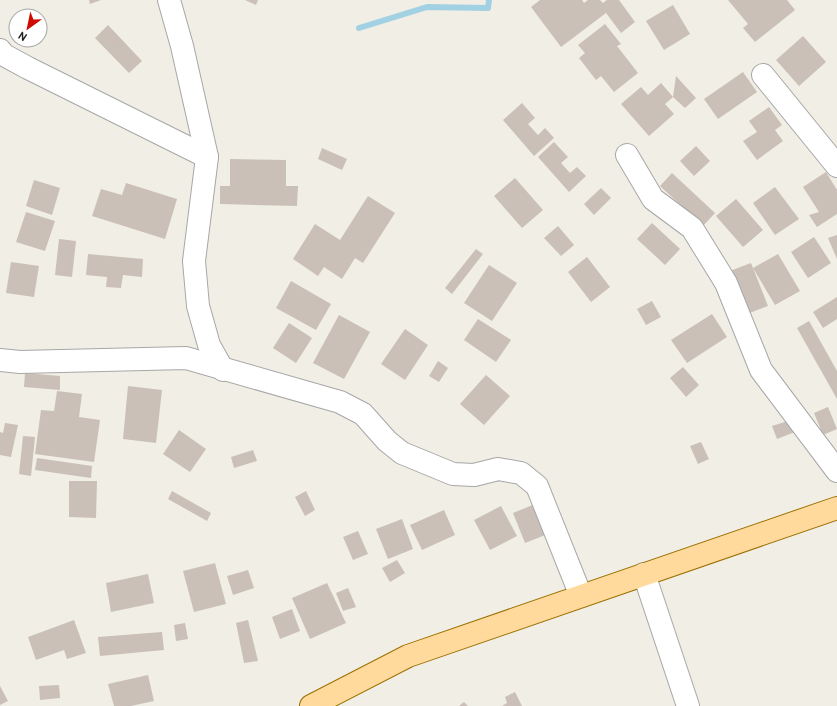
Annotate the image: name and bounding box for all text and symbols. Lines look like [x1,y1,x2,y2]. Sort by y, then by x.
north arrow [8,8,48,48]
text: N [16,28,30,44]

